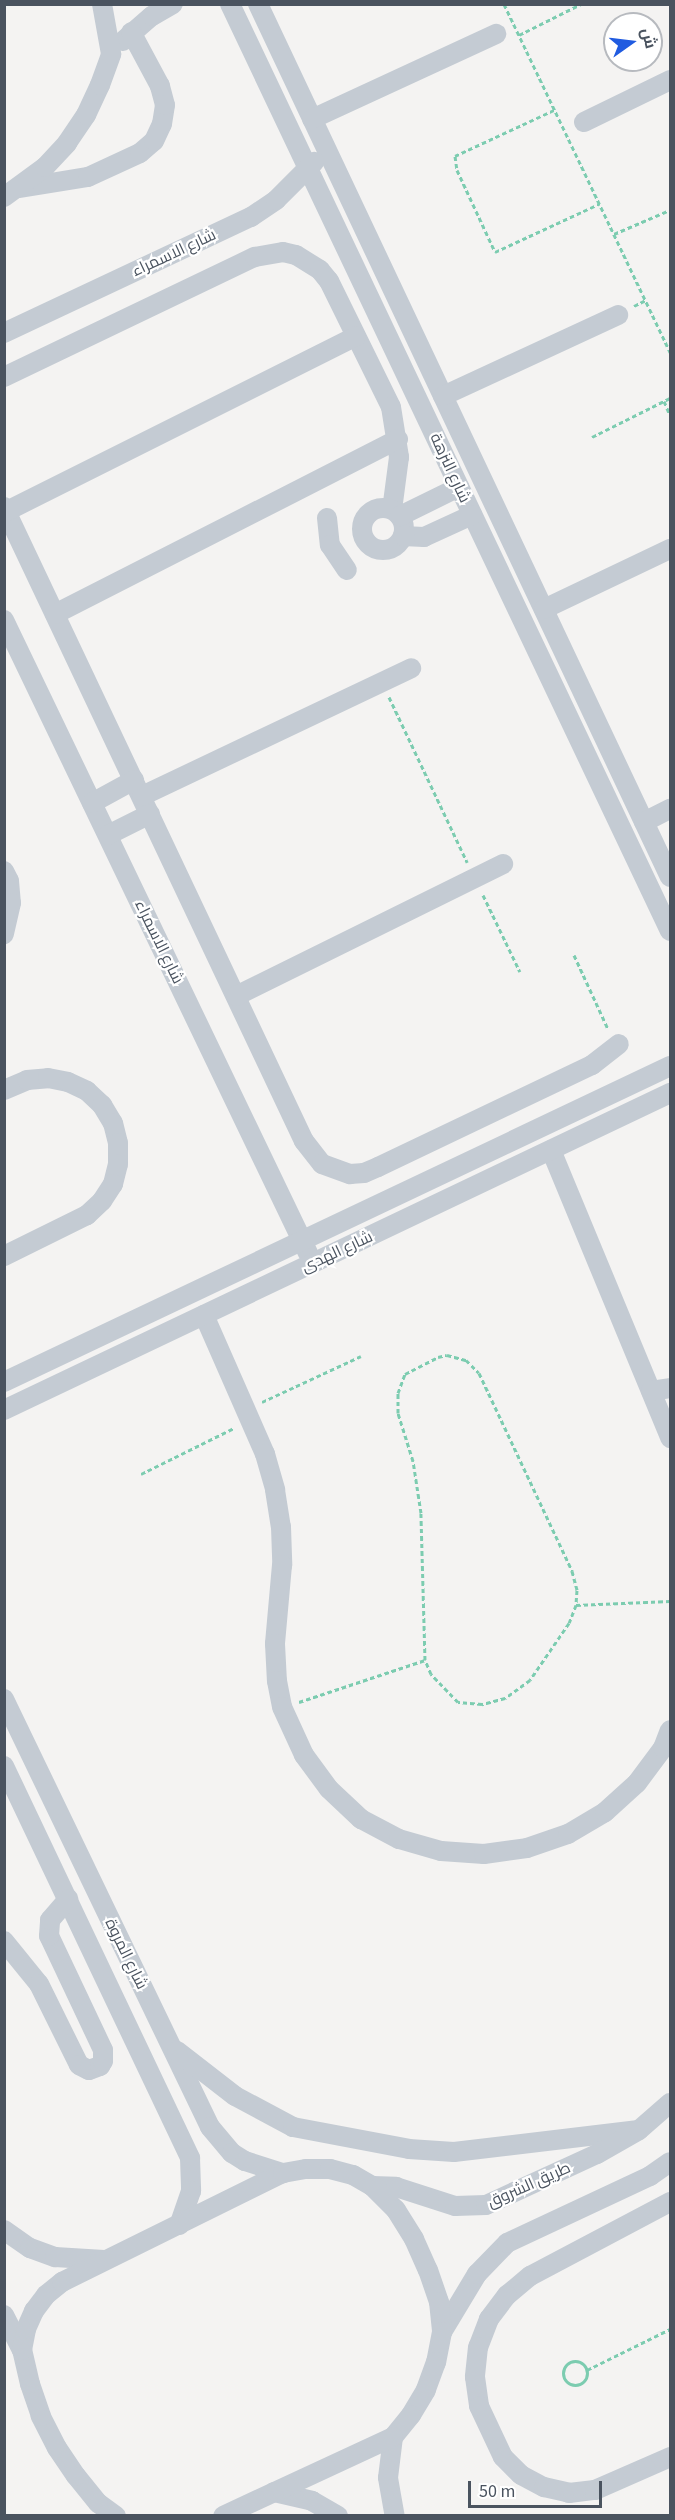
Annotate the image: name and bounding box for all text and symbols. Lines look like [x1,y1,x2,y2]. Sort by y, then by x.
north arrow [603,12,663,72]
text: ش [635,26,662,51]
street label: شارع الاسمراء [129,225,219,281]
street label: شارع النزهة [426,430,474,506]
street label: شارع الاسمراء [131,897,187,987]
street label: شارع الهدى [298,1227,376,1277]
street label: شارع المروة [101,1915,151,1993]
street label: طريق الشروق [484,2158,574,2212]
scale bar [471,2469,604,2507]
text: 50 m [479,2479,515,2504]

